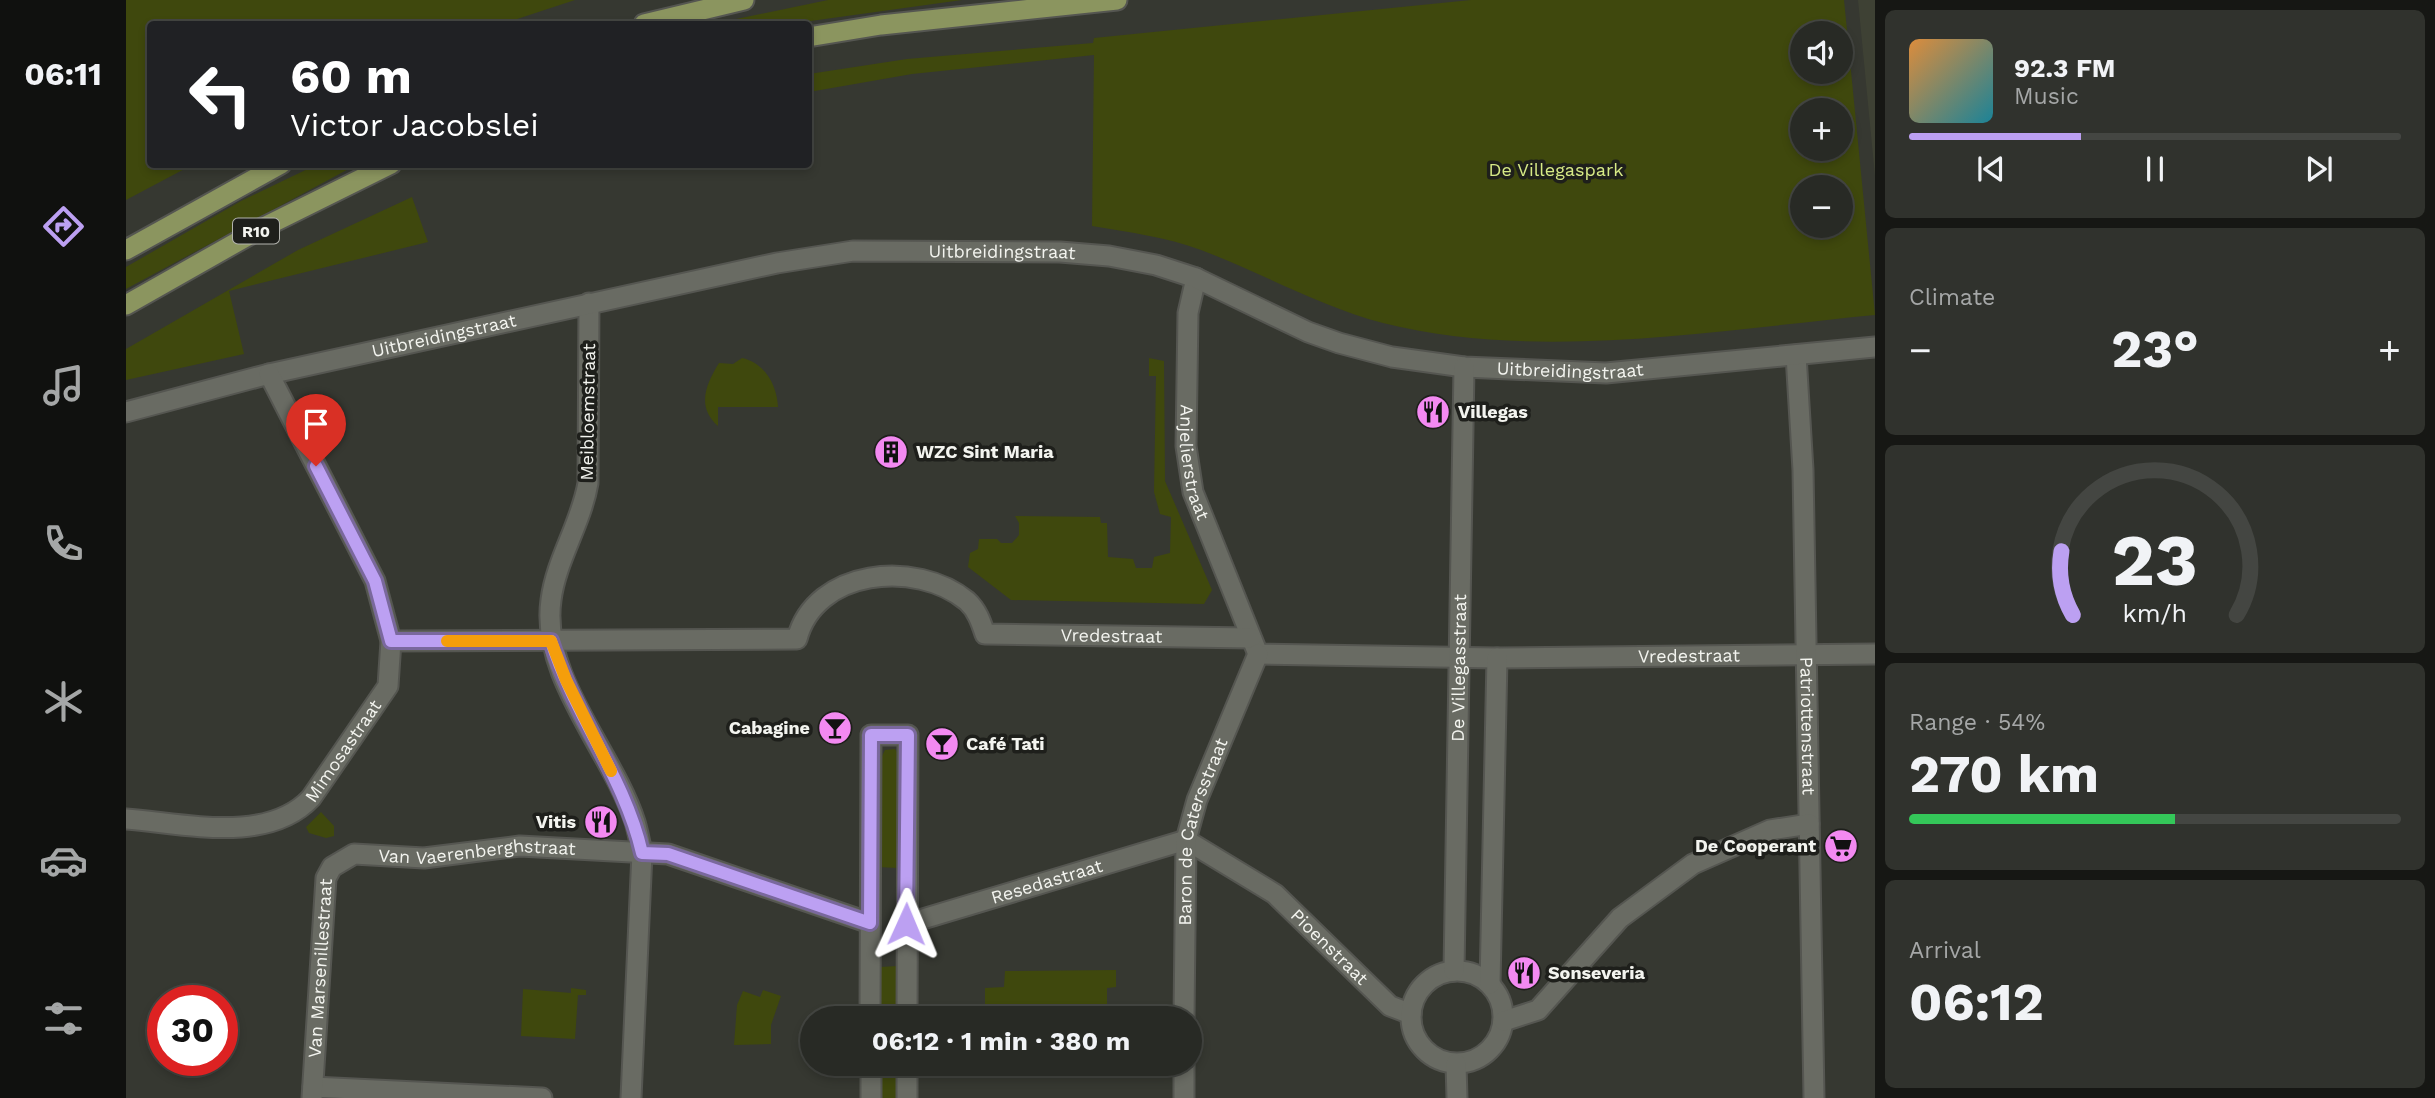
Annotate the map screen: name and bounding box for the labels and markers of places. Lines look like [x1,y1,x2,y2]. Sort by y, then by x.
restaurant icon: Villegas [1414,393,1452,431]
pin [286,394,346,466]
place label: Villegas [1458,401,1528,422]
building icon: WZC Sint Maria [872,433,910,471]
place label: WZC Sint Maria [916,441,1054,462]
bar icon: Cabagine [816,709,854,747]
place label: Cabagine [729,717,810,738]
bar icon: Café Tati [923,725,961,763]
place label: Café Tati [966,733,1045,754]
restaurant icon: Vitis [582,803,620,841]
place label: Vitis [536,811,576,832]
supermarket icon: De Cooperant [1822,827,1860,865]
place label: De Cooperant [1695,835,1816,856]
restaurant icon: Sonseveria [1505,954,1543,992]
place label: Sonseveria [1548,962,1646,983]

